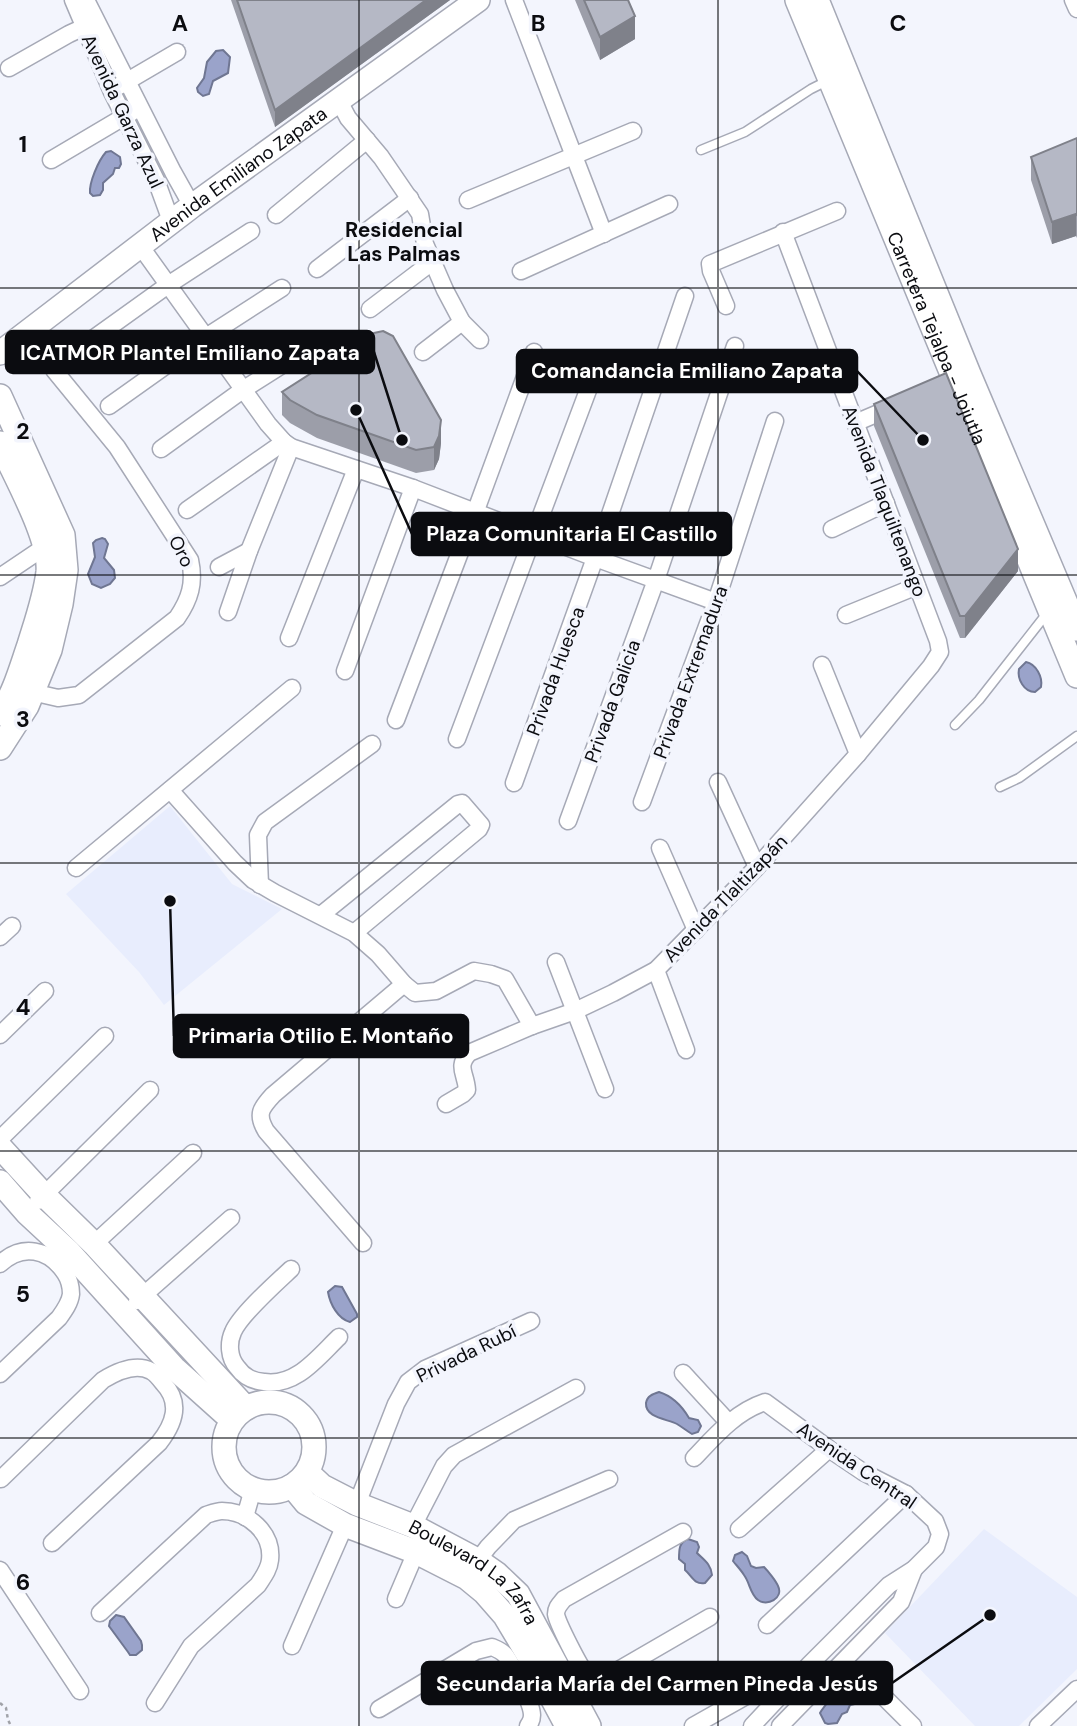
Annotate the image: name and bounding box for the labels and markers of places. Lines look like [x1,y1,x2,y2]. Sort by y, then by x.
callout: ICATMOR Plantel Emiliano Zapata [6,331,374,373]
callout: Comandancia Emiliano Zapata [517,350,857,392]
callout: Plaza Comunitaria El Castillo [412,513,731,555]
callout: Primaria Otilio E. Montaño [174,1015,468,1057]
callout: Secundaria María del Carmen Pineda Jesús [422,1662,892,1704]

